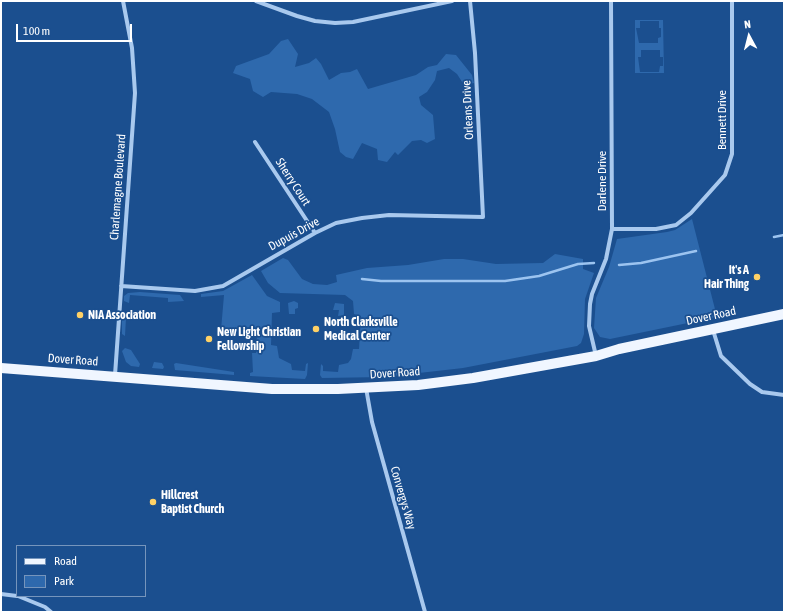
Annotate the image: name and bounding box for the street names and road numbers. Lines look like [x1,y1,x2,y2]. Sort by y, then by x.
street label: Orleans Drive [459,80,477,140]
street label: Bennett Drive [715,90,729,150]
street label: Charlemagne Boulevard [107,133,129,241]
street label: Darlene Drive [595,151,609,211]
street label: Sherry Court [272,156,314,208]
street label: Dupuis Drive [266,214,322,254]
street label: Dover Road [685,304,737,328]
street label: Dover Road [47,351,99,369]
street label: Dover Road [369,364,421,382]
street label: Convergys Way [387,465,419,531]

